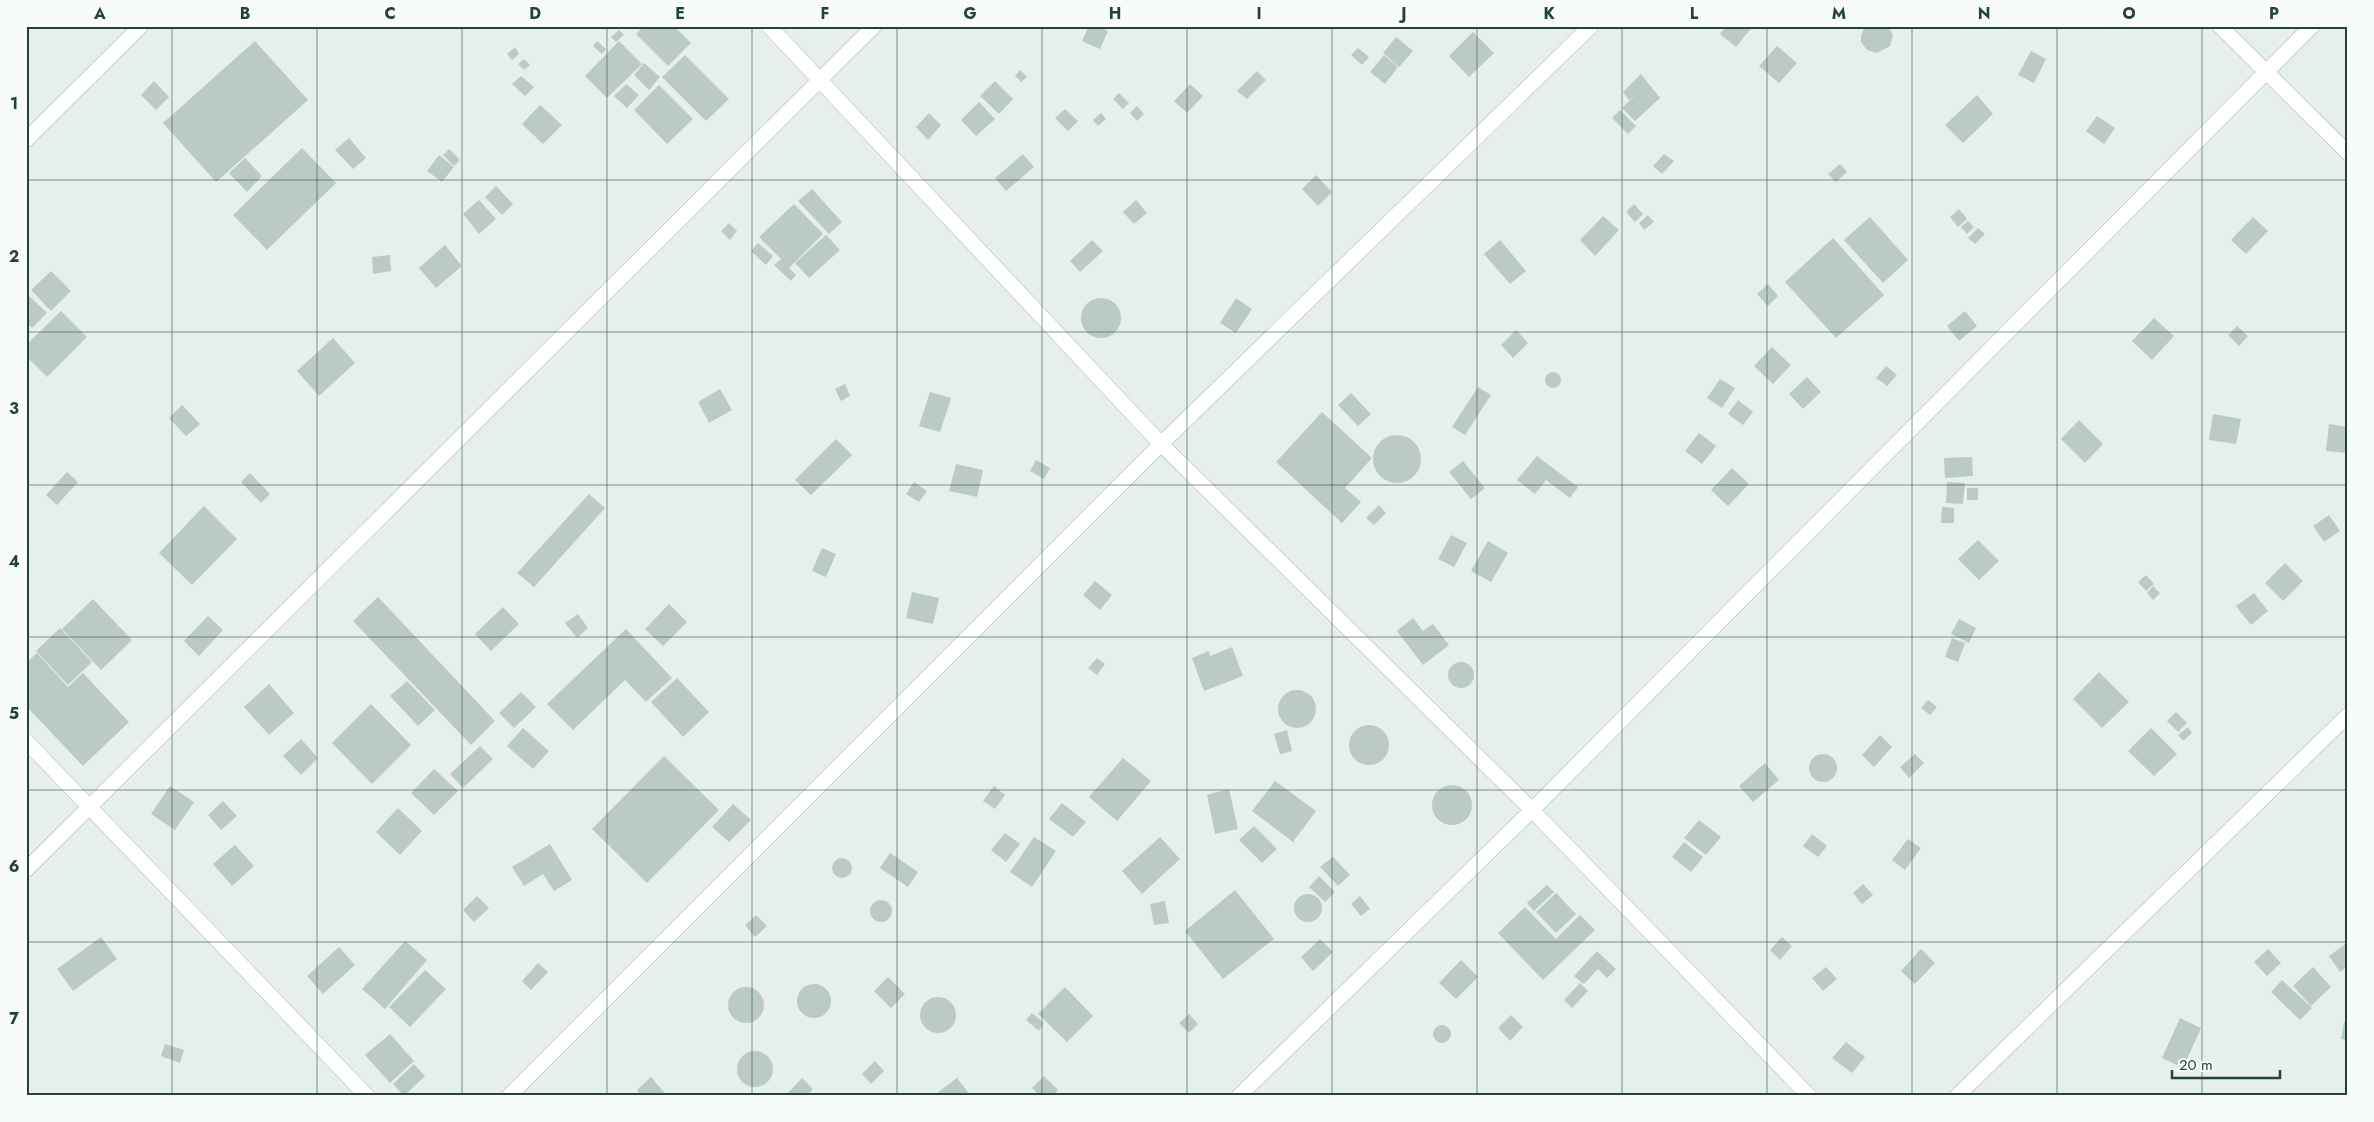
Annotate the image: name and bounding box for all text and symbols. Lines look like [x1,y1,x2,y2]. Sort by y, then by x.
text: A [93,2,106,25]
text: B [240,2,250,25]
text: C [384,2,396,25]
text: D [529,2,541,25]
text: E [675,2,685,25]
text: F [821,2,829,25]
text: G [963,2,977,25]
text: H [1109,2,1121,25]
text: I [1256,2,1262,25]
text: J [1398,2,1407,25]
text: K [1543,2,1555,25]
text: L [1690,2,1699,25]
text: M [1832,2,1846,25]
text: N [1978,2,1990,25]
text: O [2122,2,2136,25]
text: P [2269,2,2279,25]
text: 1 [10,92,18,115]
text: 2 [9,245,19,268]
text: 3 [9,397,19,420]
text: 4 [8,550,20,573]
text: 5 [9,702,19,725]
text: 6 [9,855,19,878]
text: 7 [9,1007,19,1030]
scale bar [2172,1047,2279,1079]
text: 20 m [2179,1054,2213,1076]

